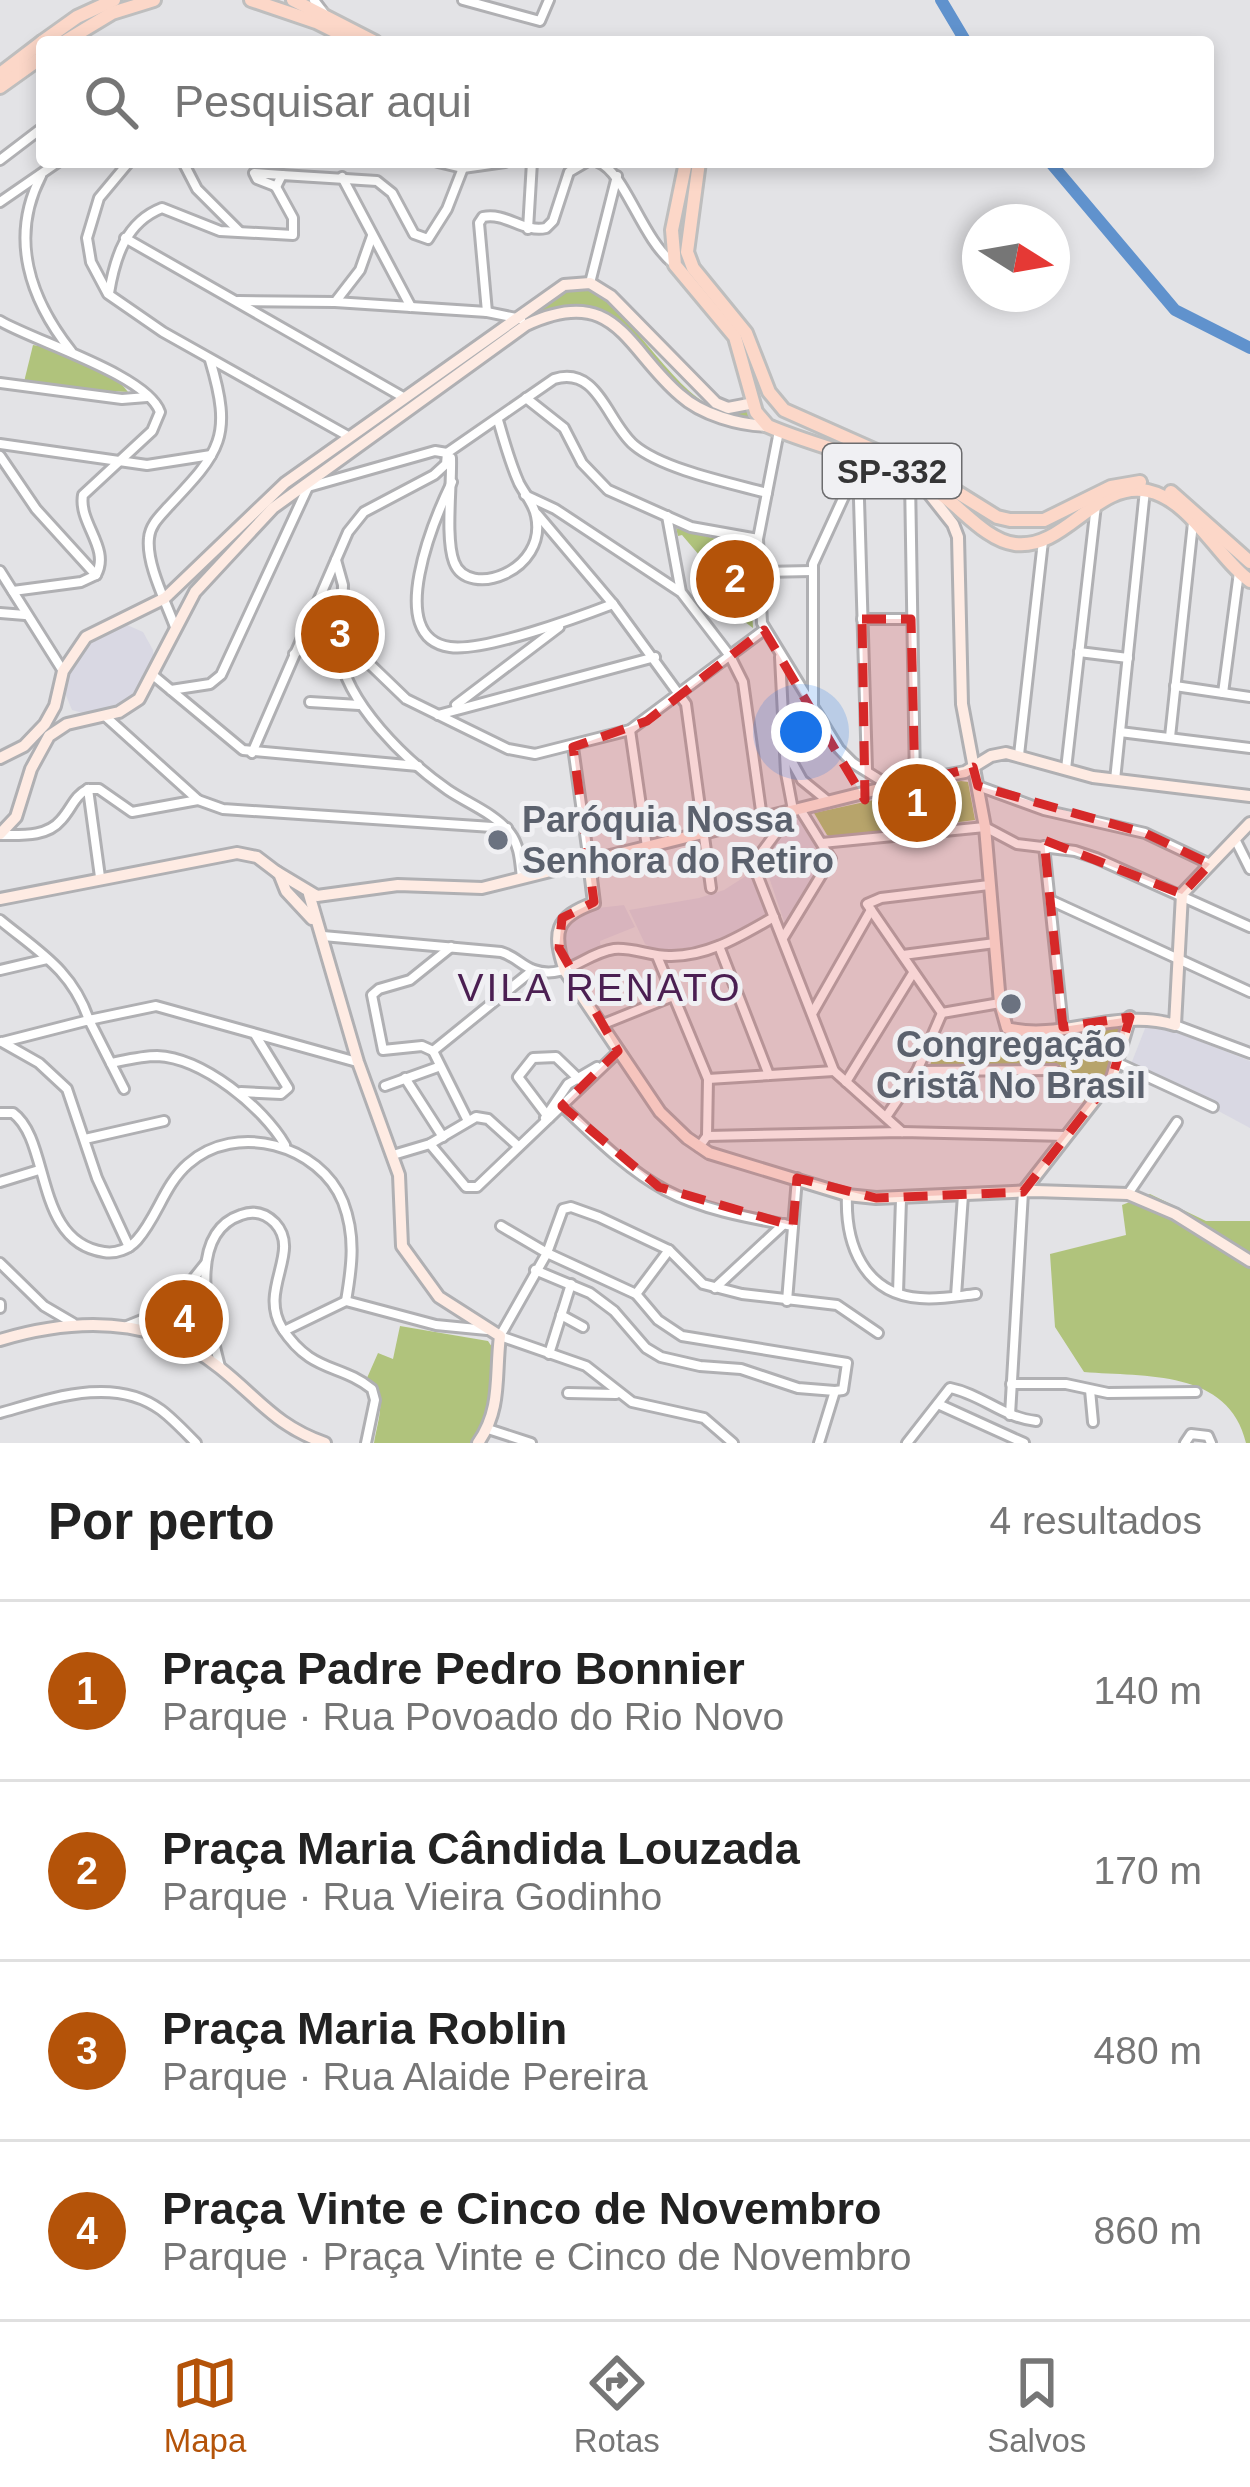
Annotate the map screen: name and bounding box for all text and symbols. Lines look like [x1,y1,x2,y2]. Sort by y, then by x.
search box [36,36,1214,168]
icon: search [78,69,144,135]
text: Pesquisar aqui [174,76,472,127]
north arrow [962,204,1070,312]
road number: SP-332 [823,444,961,498]
pin: 2 [696,534,774,624]
pin: 3 [301,589,379,679]
your location [771,702,831,762]
pin: 1 [878,758,956,848]
place label: Paróquia Nossa Senhora do Retiro [522,799,834,881]
marker: Paróquia Nossa Senhora do Retiro [485,827,511,853]
district label: VILA RENATO [457,966,743,1009]
marker: Congregação Cristã No Brasil [998,991,1024,1017]
place label: Congregação Cristã No Brasil [876,1024,1146,1106]
pin: 4 [145,1274,223,1364]
text: Por perto [48,1493,275,1550]
text: 4 resultados [990,1499,1202,1542]
text: Praça Padre Pedro Bonnier [162,1643,745,1694]
text: 1 [76,1669,98,1712]
text: 140 m [1094,1669,1202,1712]
text: Parque · Rua Povoado do Rio Novo [162,1695,784,1738]
text: Praça Maria Cândida Louzada [162,1823,800,1874]
text: 2 [76,1849,98,1892]
text: 170 m [1094,1849,1202,1892]
text: Parque · Rua Vieira Godinho [162,1875,662,1918]
text: Praça Maria Roblin [162,2003,567,2054]
text: 3 [76,2029,98,2072]
text: 480 m [1094,2029,1202,2072]
text: Parque · Rua Alaide Pereira [162,2055,648,2098]
text: Praça Vinte e Cinco de Novembro [162,2183,881,2234]
text: 4 [76,2209,98,2252]
text: 860 m [1094,2209,1202,2252]
text: Parque · Praça Vinte e Cinco de Novembro [162,2235,911,2278]
tab: Mapa [164,2350,246,2460]
tab: Rotas [574,2350,660,2460]
tab: Salvos [987,2350,1086,2460]

